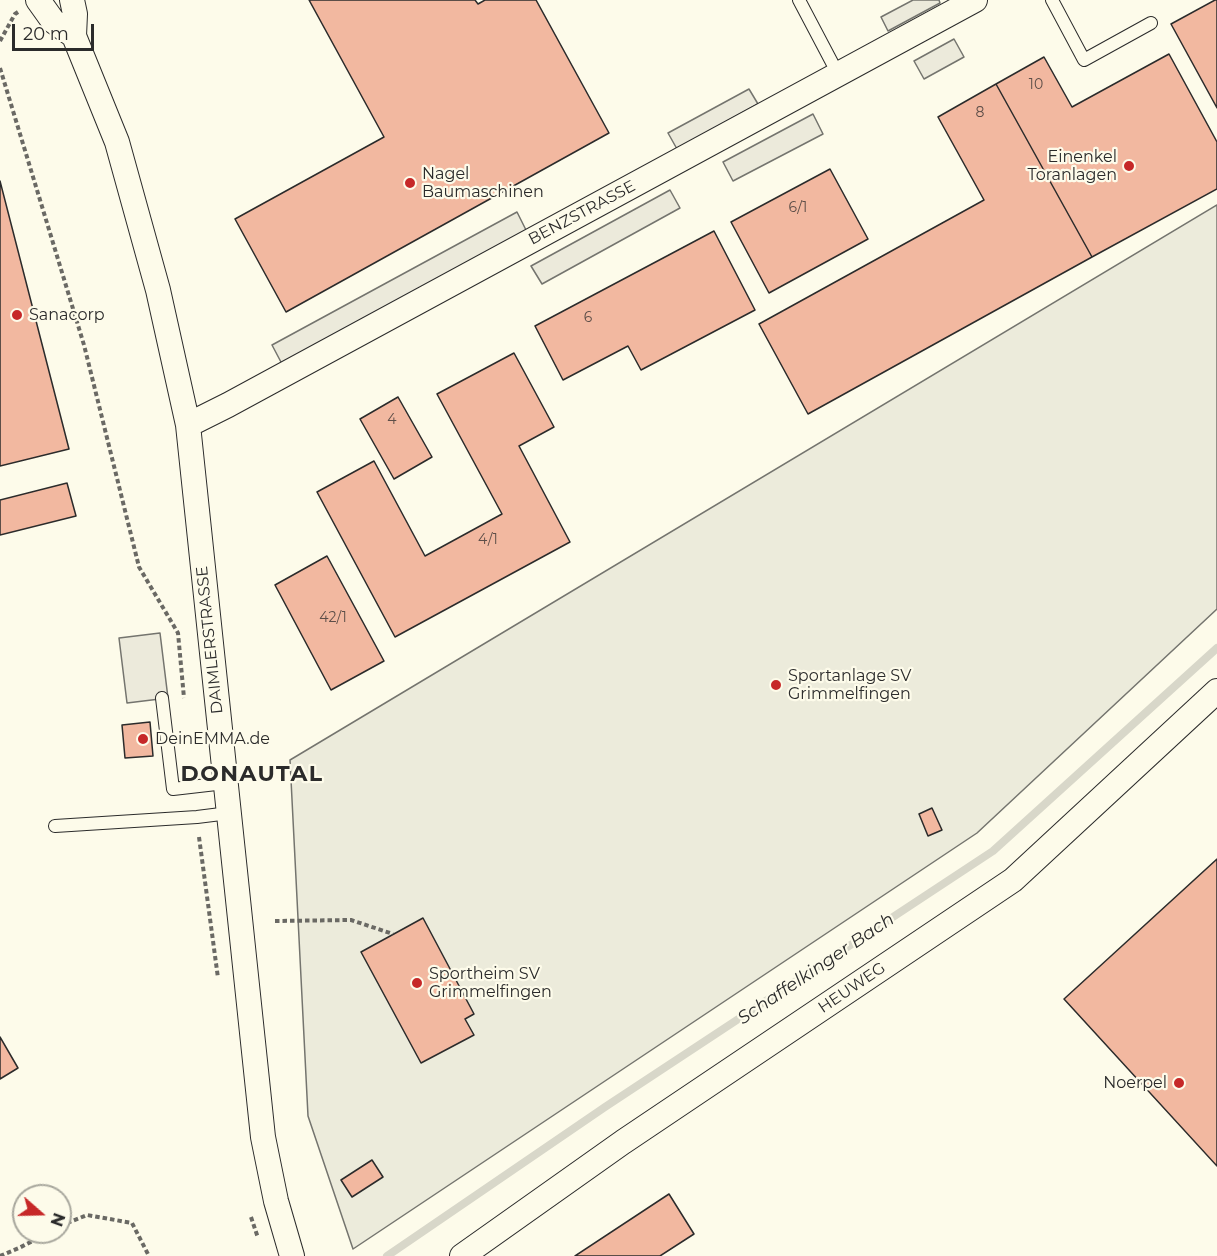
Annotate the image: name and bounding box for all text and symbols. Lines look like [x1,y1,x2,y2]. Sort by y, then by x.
scale bar [15,12,98,50]
text: 20 m [23,23,69,45]
house number: 10 [1029,77,1043,93]
house number: 8 [976,105,984,121]
place label: Einenkel Toranlagen [1027,147,1117,185]
marker: Einenkel Toranlagen [1122,159,1136,173]
place label: Nagel Baumaschinen [422,164,544,202]
marker: Nagel Baumaschinen [403,176,417,190]
street label: BENZSTRASSE [525,177,639,249]
house number: 6/1 [789,200,807,216]
place label: Sanacorp [29,305,105,325]
marker: Sanacorp [10,308,24,322]
house number: 6 [584,310,592,326]
house number: 4 [387,412,397,428]
house number: 4/1 [478,532,498,548]
street label: DAIMLERSTRASSE [193,565,227,715]
house number: 42/1 [319,610,347,626]
place label: Sportanlage SV Grimmelfingen [788,666,911,704]
marker: Sportanlage SV Grimmelfingen [769,678,783,692]
place label: DeinEMMA.de [155,729,270,749]
marker: DeinEMMA.de [136,732,150,746]
district label: DONAUTAL [180,762,324,788]
water label: Schaffelkinger Bach [734,909,898,1029]
street label: HEUWEG [815,959,889,1017]
place label: Sportheim SV Grimmelfingen [429,964,552,1002]
marker: Sportheim SV Grimmelfingen [410,976,424,990]
place label: Noerpel [1103,1073,1167,1093]
marker: Noerpel [1172,1076,1186,1090]
north arrow [12,1184,72,1244]
text: N [46,1210,69,1229]

